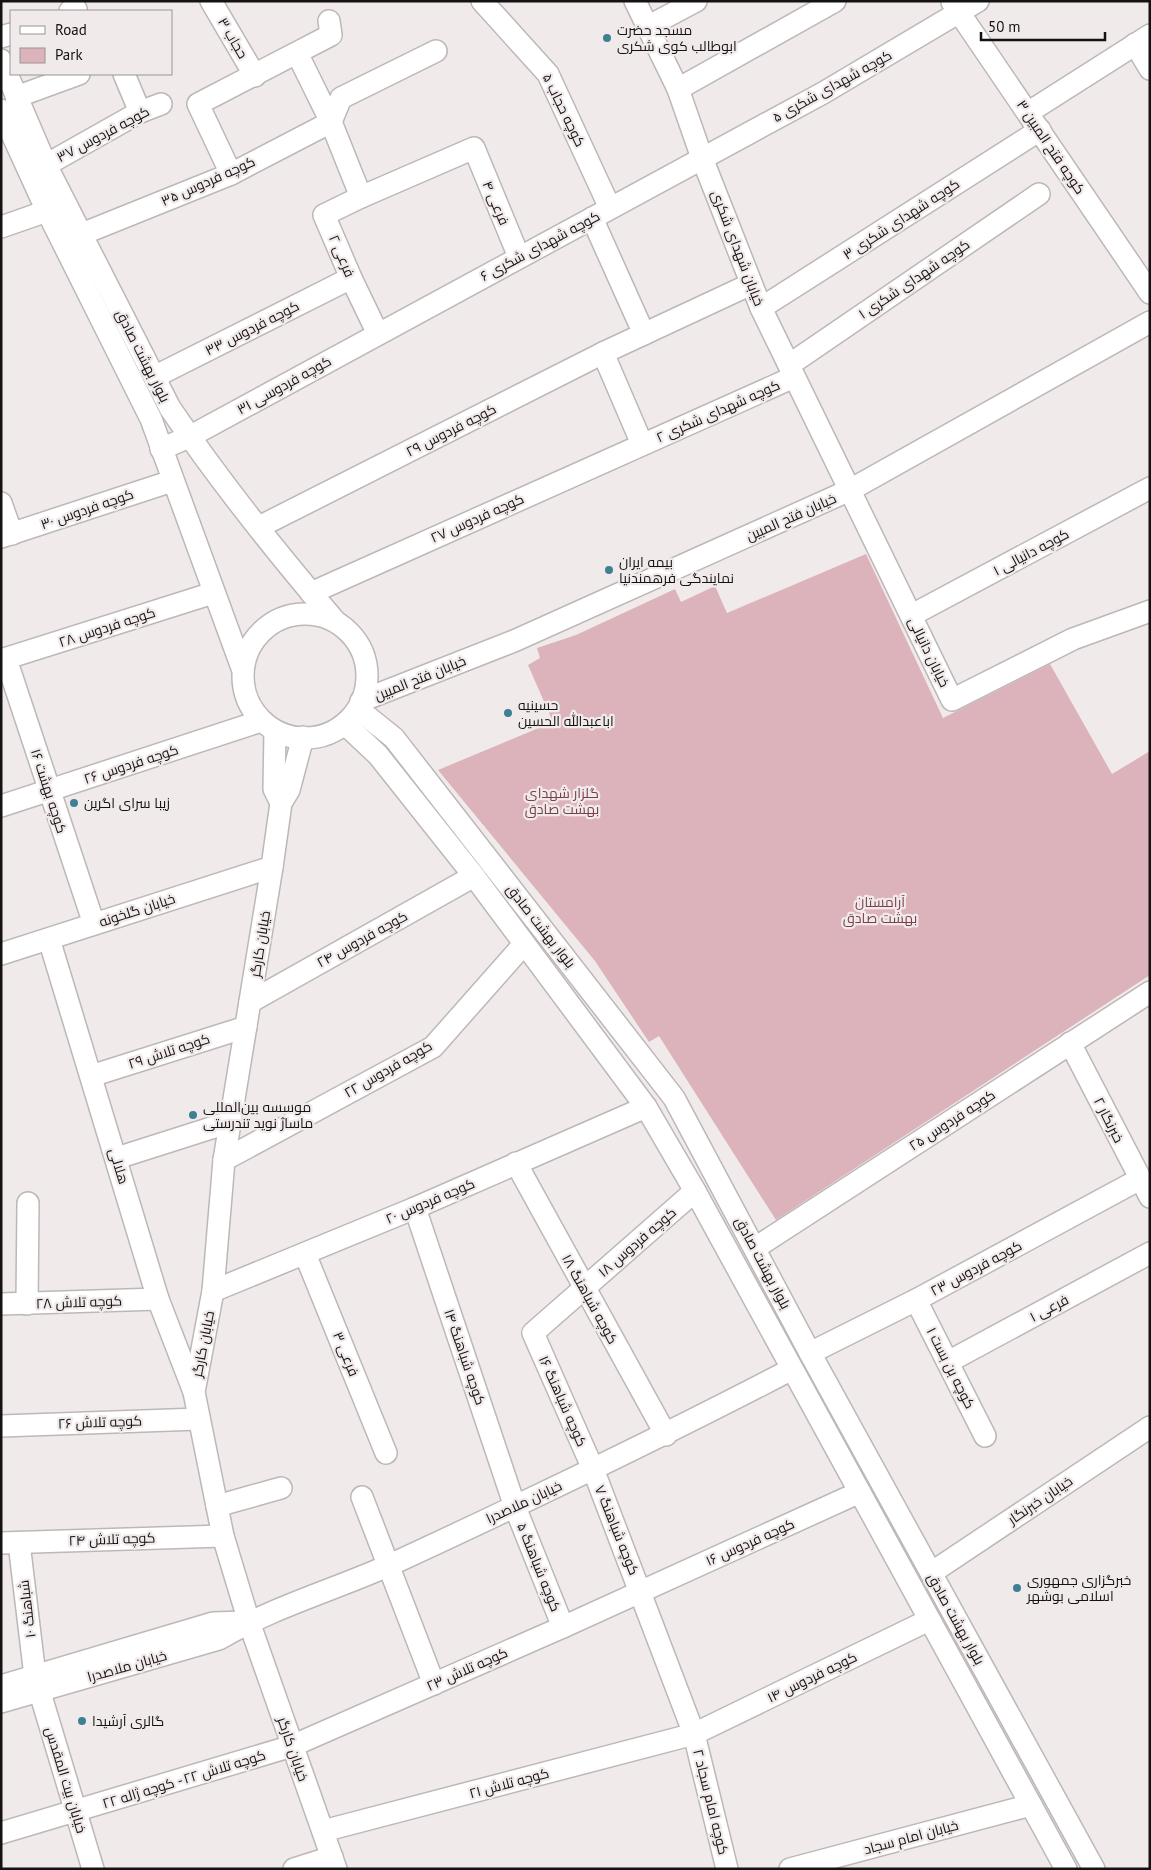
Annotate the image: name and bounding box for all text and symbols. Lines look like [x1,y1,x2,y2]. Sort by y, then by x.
legend [10,10,172,75]
scale bar [981,10,1105,42]
street label: حجاب ۳ [214,14,252,62]
text: 50 m [988,17,1021,36]
text: Road [55,20,87,39]
place label: مسجد حضرت ابوطالب کوی شکری [617,21,737,55]
marker: مسجد حضرت ابوطالب کوی شکری [601,32,613,44]
text: Park [55,45,83,64]
street label: کوچه شهدای شکری ۵ [769,46,895,127]
street label: کوچه حجاب ۵ [538,70,589,150]
street label: کوچه فتح المبین ۳ [1012,96,1089,198]
street label: کوچه فردوس ۳۷ [54,102,153,167]
street label: کوچه فردوس ۳۵ [158,152,258,211]
street label: کوچه شهدای شکری ۳ [839,175,963,264]
street label: فرعی ۴ [479,178,513,228]
street label: خیابان شهدای شکری [708,187,768,309]
street label: کوچه شهدای شکری ۶ [477,207,603,286]
street label: فرعی ۲ [325,232,359,280]
street label: کوچه شهدای شکری ۱ [855,235,974,324]
street label: کوچه فردوس ۳۳ [202,297,303,360]
street label: بلوار بهشت صادق [112,306,174,406]
street label: کوچه فردوسی ۳۱ [234,352,335,419]
street label: کوچه شهدای شکری ۲ [653,376,783,447]
street label: کوچه فردوس ۲۹ [403,400,500,461]
street label: کوچه فردوس ۳۰ [38,485,136,534]
street label: کوچه فردوس ۲۷ [427,489,527,548]
street label: خیابان فتح المبین [743,489,839,545]
street label: کوچه دانیالی ۱ [990,525,1072,580]
place label: بیمه ایران نمایندگی فرهمندنیا [619,553,734,587]
marker: بیمه ایران نمایندگی فرهمندنیا [603,564,615,576]
street label: کوچه فردوس ۲۸ [56,603,158,652]
street label: خیابان دانیالی [904,614,954,690]
street label: خیابان فتح المبین [372,651,468,705]
place label: حسینیه اباعبدالله الحسین [518,696,614,730]
marker: حسینیه اباعبدالله الحسین [502,707,514,719]
street label: کوچه فردوس ۲۶ [81,740,181,789]
street label: کوچه بهشت ۱۶ [26,747,71,836]
park label: گلزار شهدای بهشت صادق [525,784,599,818]
place label: زیبا سرای اگرین [84,794,170,812]
marker: زیبا سرای اگرین [68,797,80,809]
street label: بلوار بهشت صادق [503,880,579,972]
street label: خیابان گلخونه [97,889,177,931]
park label: آرامستان بهشت صادق [843,893,917,927]
street label: کوچه فردوس ۲۴ [314,907,411,972]
street label: خیابان کارگر [246,909,274,980]
street label: کوچه تلاش ۲۹ [126,1029,212,1074]
street label: کوچه فردوس ۲۲ [341,1036,436,1102]
street label: کوچه فردوس ۲۵ [905,1085,999,1155]
street label: خبرنگار ۲ [1090,1094,1128,1146]
place label: موسسه بین‌المللی ماساژ نوید تندرستی [203,1098,313,1132]
marker: موسسه بین‌المللی ماساژ نوید تندرستی [187,1109,199,1121]
street label: هلالی [105,1146,133,1186]
street label: کوچه فردوس ۲۰ [383,1174,478,1229]
street label: کوچه فردوس ۱۸ [594,1203,680,1281]
street label: بلوار بهشت صادق [731,1214,795,1312]
street label: کوچه فردوس ۲۳ [927,1236,1025,1301]
street label: کوچه شباهنگ ۱۸ [557,1251,622,1347]
street label: فرعی ۱ [1026,1290,1072,1326]
street label: کوچه تلاش ۲۸ [36,1291,123,1314]
street label: کوچه شباهنگ ۱۴ [439,1307,490,1408]
street label: خیابان کارگر [188,1309,218,1380]
street label: کوچه بن بست ۱ [922,1324,979,1412]
street label: فرعی ۳ [329,1329,363,1379]
street label: کوچه شباهنگ ۱۶ [534,1353,591,1450]
street label: کوچه تلاش ۲۶ [58,1412,143,1433]
street label: خیابان خبرنگار [1003,1472,1076,1529]
street label: خیابان ملاصدرا [483,1477,565,1527]
street label: کوچه شباهنگ ۷ [590,1482,643,1578]
street label: کوچه فردوس ۱۶ [703,1514,798,1571]
street label: کوچه شباهنگ ۵ [512,1520,565,1614]
street label: کوچه تلاش ۲۴ [68,1528,156,1551]
street label: بلوار بهشت صادق [923,1570,989,1668]
place label: خبرگزاری جمهوری اسلامی بوشهر [1026,1571,1131,1605]
street label: شباهنگ ۱۰ [15,1579,39,1639]
marker: خبرگزاری جمهوری اسلامی بوشهر [1011,1582,1023,1594]
street label: کوچه تلاش ۲۳ [424,1643,511,1696]
street label: خیابان ملاصدرا [85,1646,169,1686]
street label: کوچه فردوس ۱۴ [764,1647,860,1707]
place label: گالری آرشیدا [92,1712,164,1730]
street label: خیابان کارگر [273,1713,312,1784]
marker: گالری آرشیدا [76,1715,88,1727]
street label: خیابان بیت المقدس [41,1725,91,1835]
street label: کوچه تلاش ۲۲ - کوچه ژاله ۲۲ [100,1746,268,1813]
street label: کوچه امام سجاد ۲ [688,1747,733,1857]
street label: کوچه تلاش ۲۱ [467,1764,551,1803]
street label: خیابان امام سجاد [862,1816,961,1859]

